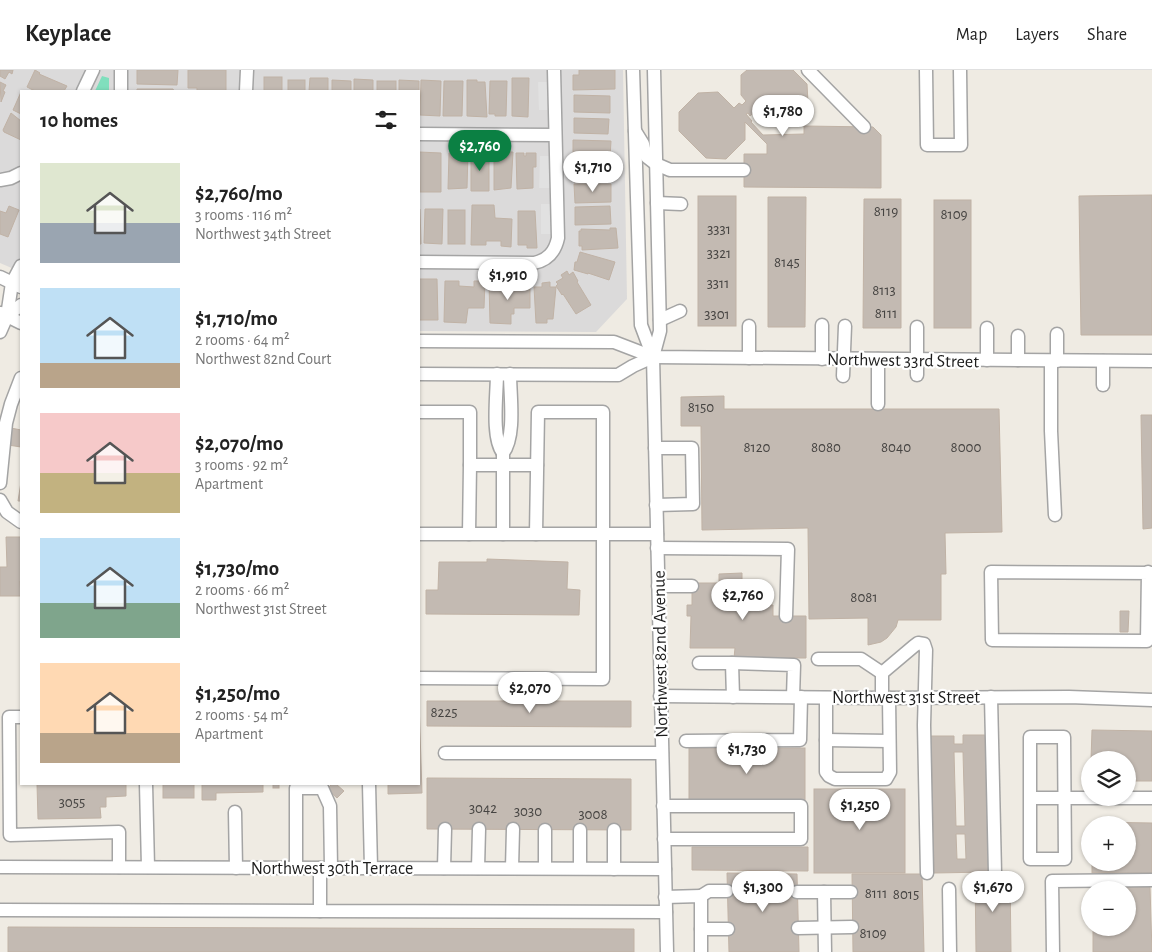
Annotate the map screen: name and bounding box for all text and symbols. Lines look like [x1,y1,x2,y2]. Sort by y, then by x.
text: Keyplace [25,22,111,46]
text: Map [956,26,987,44]
text: Layers [1015,26,1059,44]
text: Share [1087,26,1127,44]
pin: $1,780 [742,94,824,137]
text: $1,780 [763,103,803,119]
icon: filters [372,106,400,134]
text: 10 homes [40,110,118,131]
pin: $2,760 [439,129,521,172]
text: $2,760 [459,138,501,154]
pin: $1,710 [552,150,634,193]
text: $1,710 [574,159,612,175]
icon: home [80,183,140,243]
text: $2,760/mo [195,183,283,204]
house number: 8119 [874,204,898,219]
text: 3 rooms · 116 m² [195,207,292,223]
house number: 8109 [940,207,968,222]
house number: 3331 [707,222,731,237]
text: Northwest 34th Street [195,226,331,242]
house number: 3321 [707,246,731,261]
house number: 8145 [774,255,800,270]
pin: $1,910 [467,258,549,301]
text: $1,910 [489,267,527,283]
house number: 3311 [707,276,729,291]
house number: 8113 [872,283,896,298]
house number: 8111 [875,306,897,321]
house number: 3301 [704,307,730,322]
icon: home [80,308,140,368]
text: $1,710/mo [195,308,278,329]
text: 2 rooms · 64 m² [195,332,290,348]
text: Northwest 82nd Court [195,351,331,367]
street label: Northwest 33rd Street [827,351,979,371]
house number: 8150 [688,400,714,415]
icon: home [80,433,140,493]
text: $2,070/mo [195,433,283,454]
house number: 8120 [743,440,771,455]
house number: 8080 [811,440,841,455]
house number: 8040 [881,440,911,455]
house number: 8000 [951,440,982,455]
text: 3 rooms · 92 m² [195,457,288,473]
text: Apartment [195,476,263,492]
icon: home [80,558,140,618]
text: $1,730/mo [195,558,279,579]
street label: Northwest 82nd Avenue [651,570,671,738]
pin: $2,760 [702,578,784,621]
text: 2 rooms · 66 m² [195,582,289,598]
text: $2,760 [722,587,764,603]
house number: 8081 [850,590,878,605]
text: Northwest 31st Street [195,601,327,617]
pin: $2,070 [489,672,571,714]
text: $2,070 [509,680,551,696]
icon: home [80,683,140,743]
text: $1,250/mo [195,683,280,704]
street label: Northwest 31st Street [832,689,980,707]
house number: 8225 [430,705,458,720]
text: 2 rooms · 54 m² [195,707,289,723]
text: Apartment [195,726,263,742]
pin: $1,730 [706,732,788,775]
text: $1,730 [728,741,766,757]
map controls [1081,751,1136,936]
button: layers [1081,751,1136,806]
pin: $1,250 [819,788,901,831]
house number: 3055 [59,795,85,810]
text: $1,250 [840,797,880,813]
house number: 3042 [469,801,497,816]
house number: 3030 [514,804,542,819]
house number: 3008 [578,807,608,822]
button: + [1081,816,1136,871]
street label: Northwest 30th Terrace [251,860,413,878]
pin: $1,300 [722,870,804,913]
pin: $1,670 [952,870,1034,913]
text: $1,300 [743,879,783,895]
text: $1,670 [973,879,1013,895]
button: − [1081,881,1136,936]
house number: 8111 [865,886,887,901]
house number: 8015 [893,887,919,902]
house number: 8109 [859,926,887,941]

